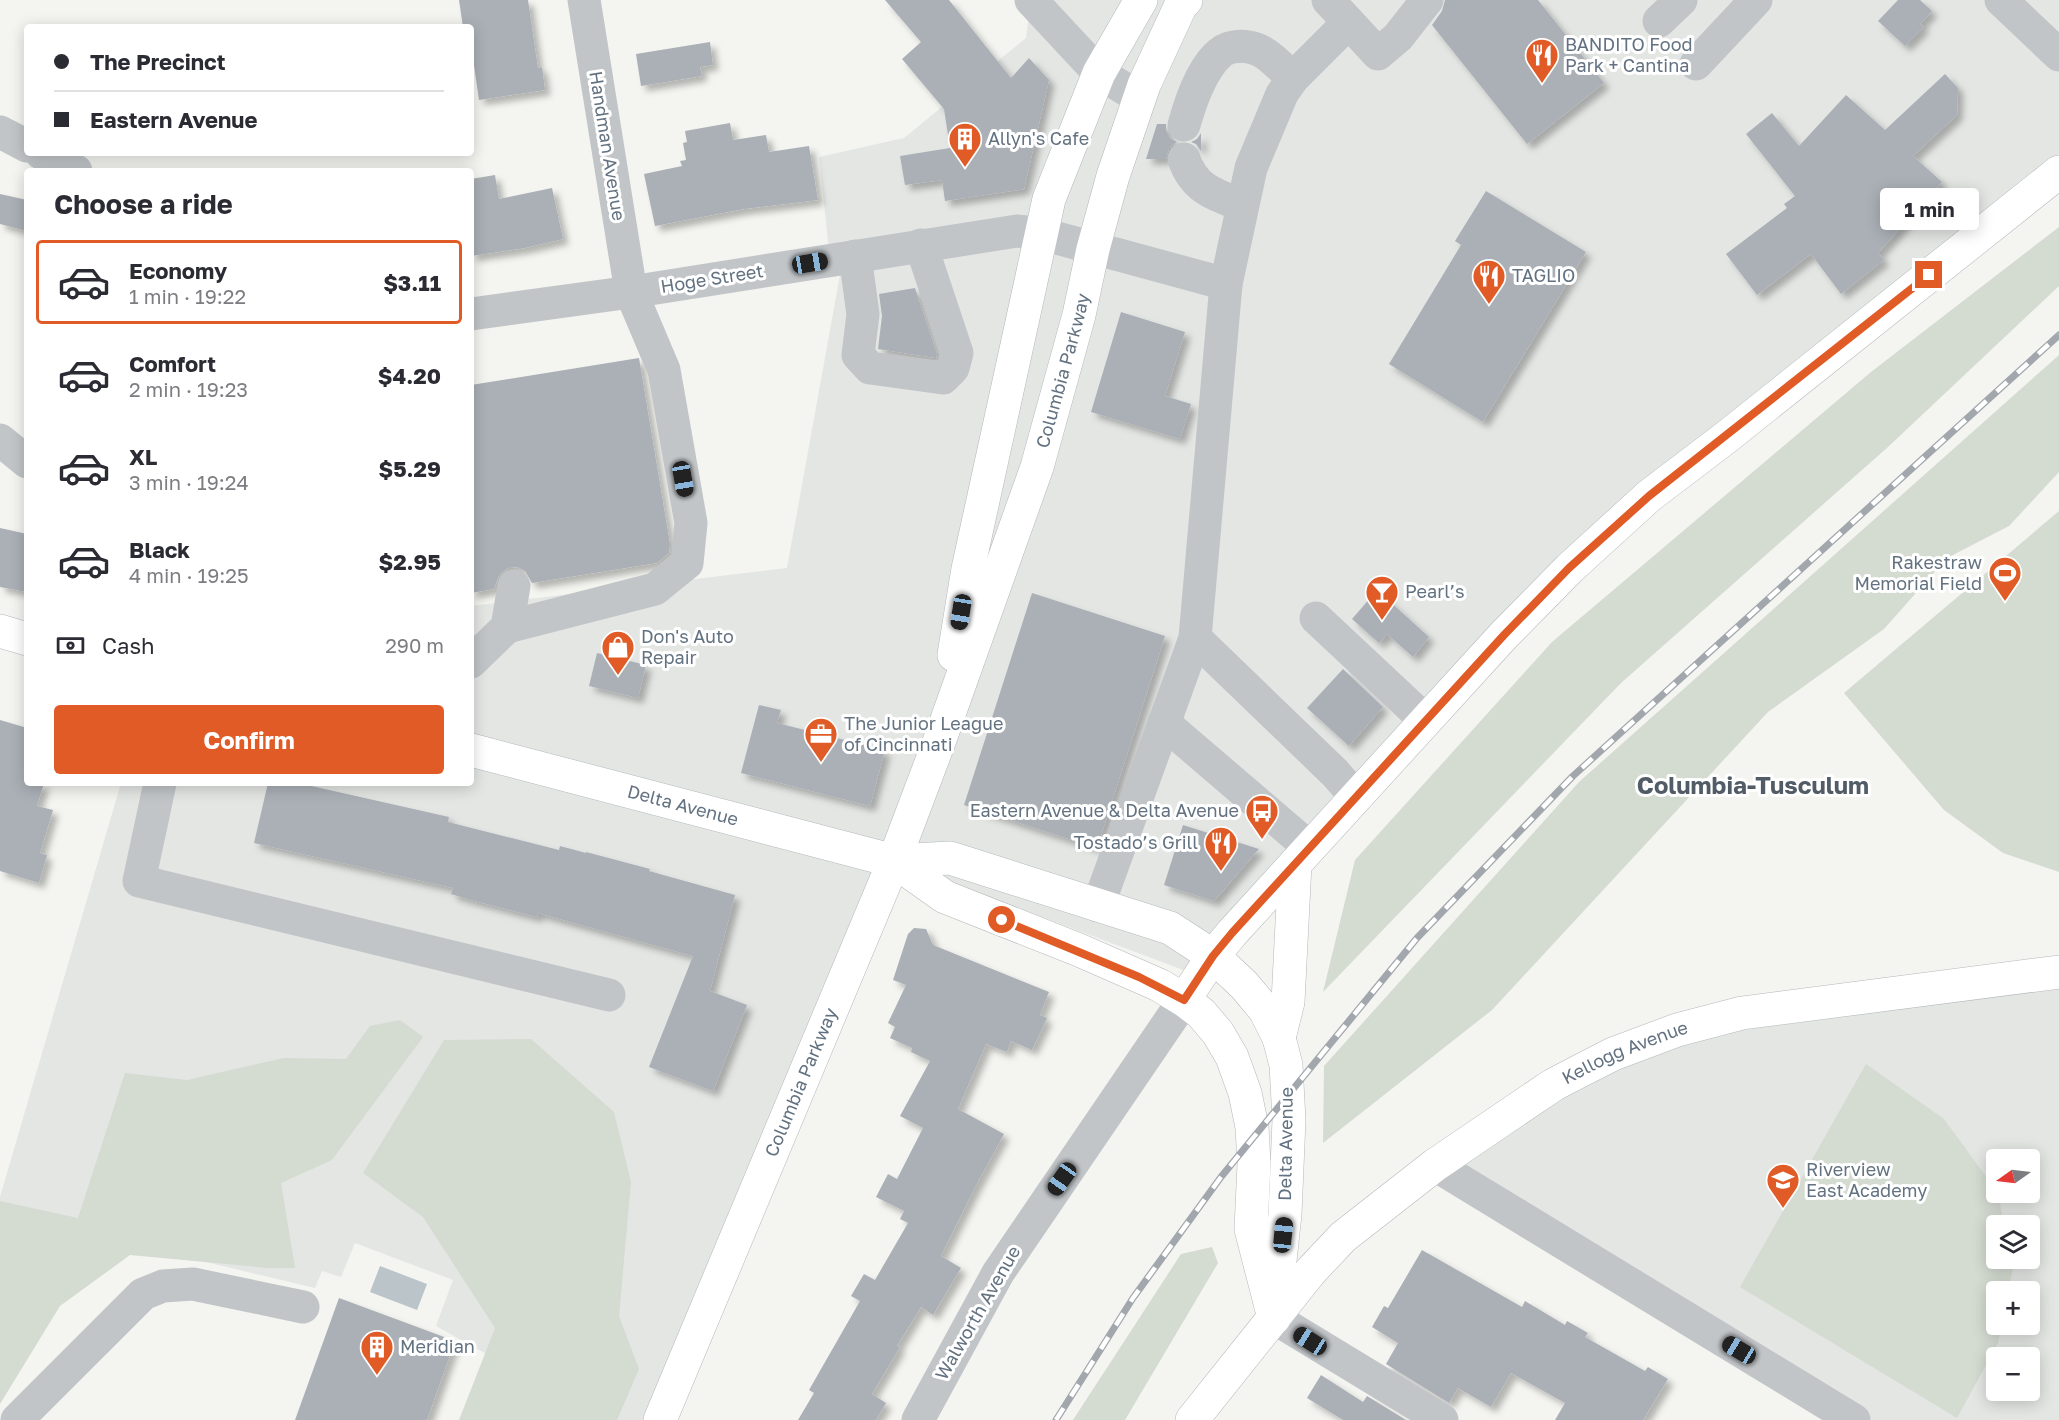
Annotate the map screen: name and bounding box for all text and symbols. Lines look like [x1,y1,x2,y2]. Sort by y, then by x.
place label: BANDITO Food Park + Cantina [1565,33,1693,76]
restaurant icon: BANDITO Food Park + Cantina [1524,37,1560,84]
text: The Precinct [90,48,226,75]
street label: Handman Avenue [585,69,631,222]
text: Eastern Avenue [90,106,257,133]
building icon: Allyn's Cafe [947,121,983,168]
place label: Allyn's Cafe [988,127,1089,149]
text: Choose a ride [54,188,233,220]
callout: 1 min [1880,188,1978,230]
text: 1 min [1904,197,1955,221]
car [791,251,829,275]
icon: car [57,255,111,309]
text: Economy [129,257,227,284]
restaurant icon: TAGLIO [1471,258,1507,305]
street label: Hoge Street [659,259,765,297]
route end [1915,261,1942,288]
place label: TAGLIO [1512,264,1575,286]
text: $3.11 [383,269,441,296]
text: 1 min · 19:22 [129,284,246,308]
street label: Columbia Parkway [1031,291,1093,450]
icon: car [57,348,111,402]
text: Comfort [129,350,216,377]
text: $4.20 [378,362,441,389]
text: 2 min · 19:23 [129,377,248,401]
icon: car [57,441,111,495]
text: XL [129,443,157,470]
text: $5.29 [378,455,441,482]
car [671,460,695,498]
text: 3 min · 19:24 [129,470,249,494]
icon: car [57,534,111,588]
text: Black [129,536,190,563]
text: $2.95 [378,548,441,575]
place label: Rakestraw Memorial Field [1854,551,1982,594]
sports icon: Rakestraw Memorial Field [1987,555,2023,602]
text: 4 min · 19:25 [129,563,249,587]
bar icon: Pearl’s [1364,574,1400,621]
place label: Pearl’s [1405,580,1465,602]
car [949,593,973,631]
place label: Don's Auto Repair [641,625,734,668]
icon: cash [54,629,87,662]
shop icon: Don's Auto Repair [600,629,636,676]
text: Cash [102,632,155,659]
text: 290 m [385,633,444,657]
button: Confirm [54,705,444,774]
place label: The Junior League of Cincinnati [844,712,1003,755]
office icon: The Junior League of Cincinnati [803,716,839,763]
district label: Columbia-Tusculum [1637,770,1869,799]
street label: Delta Avenue [625,780,741,830]
bus stop icon: Eastern Avenue & Delta Avenue [1244,793,1280,840]
place label: Eastern Avenue & Delta Avenue [970,799,1239,821]
restaurant icon: Tostado’s Grill [1203,825,1239,872]
place label: Tostado’s Grill [1074,831,1198,853]
route start [988,906,1015,933]
street label: Columbia Parkway [759,1004,841,1160]
street label: Kellogg Avenue [1558,1016,1690,1088]
street label: Delta Avenue [1273,1087,1297,1201]
north arrow [1986,1149,2040,1203]
map controls [1986,1149,2040,1401]
place label: Riverview East Academy [1806,1158,1927,1201]
car [1044,1159,1080,1199]
school or university icon: Riverview East Academy [1765,1162,1801,1209]
button: layers [1986,1215,2040,1269]
car [1272,1216,1294,1254]
street label: Walworth Avenue [930,1242,1024,1383]
button: + [1986,1281,2040,1335]
car [1290,1324,1330,1358]
building icon: Meridian [359,1329,395,1376]
car [1719,1333,1759,1367]
place label: Meridian [400,1335,475,1357]
button: − [1986,1347,2040,1401]

